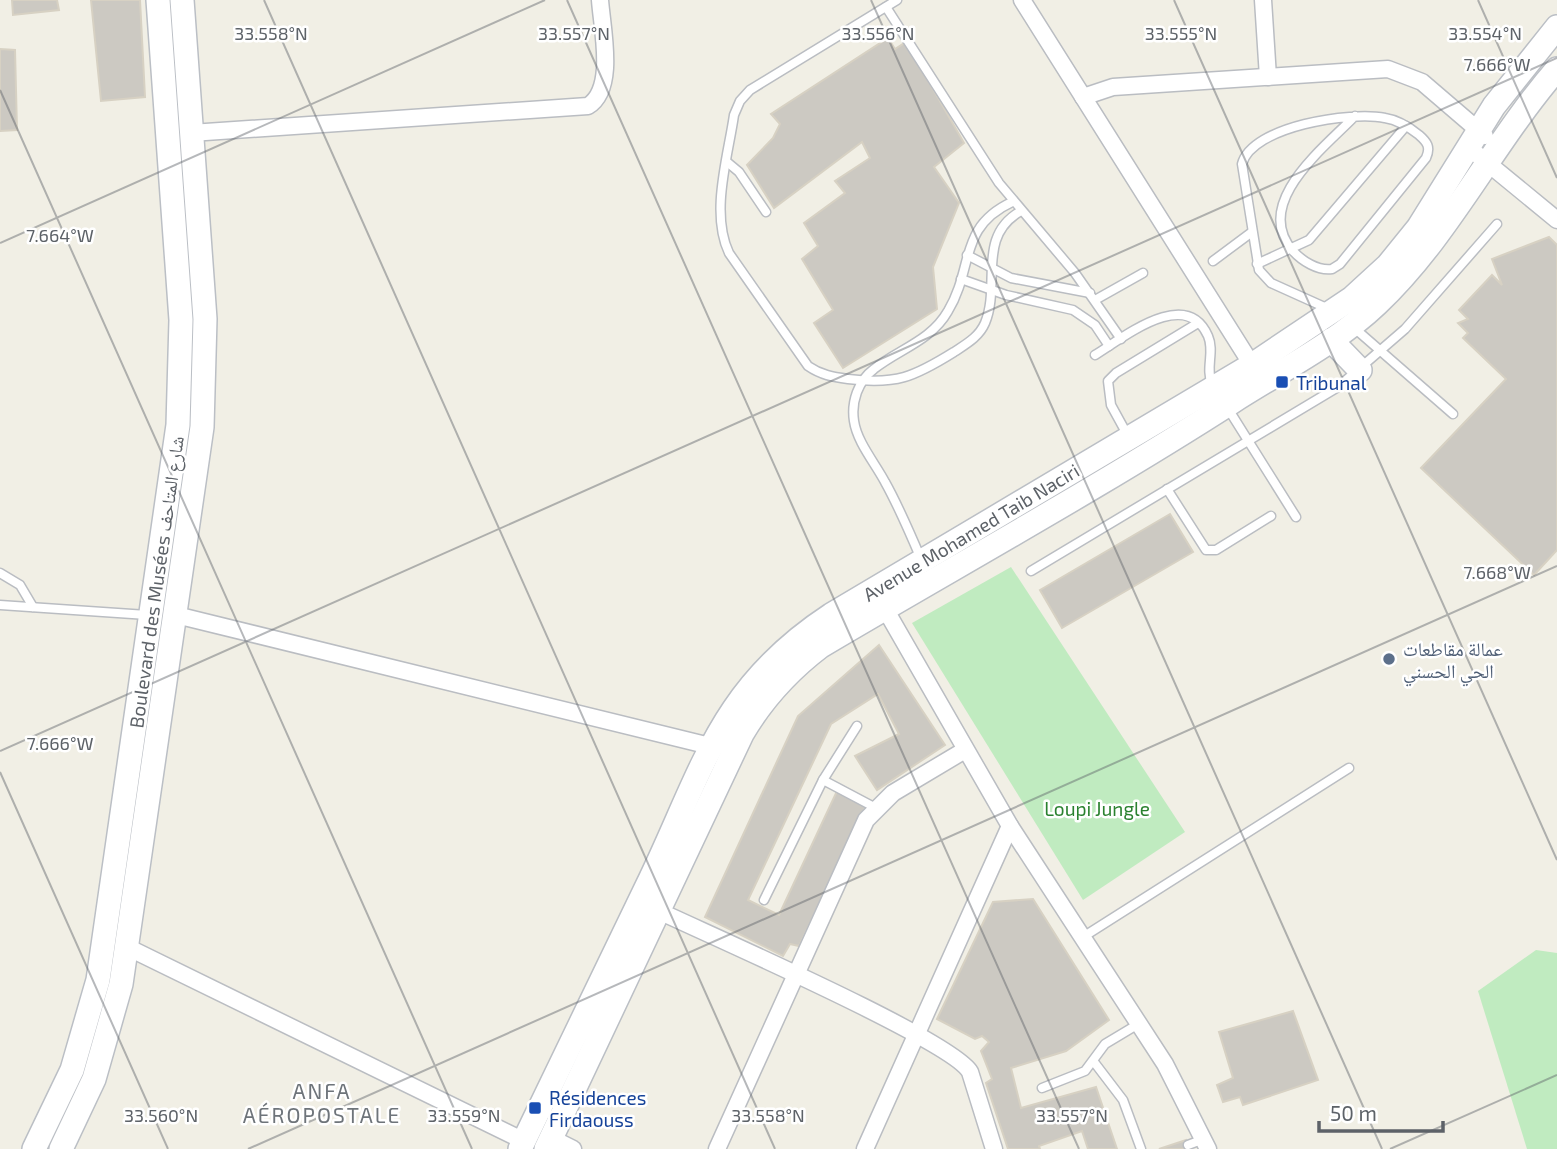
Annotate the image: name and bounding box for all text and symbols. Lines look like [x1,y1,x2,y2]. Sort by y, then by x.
text: 33.558°N [234,22,308,44]
text: 33.557°N [538,22,610,44]
text: 33.556°N [842,22,914,44]
text: 33.555°N [1145,22,1217,44]
text: 33.554°N [1448,22,1522,44]
text: 7.666°W [1464,53,1531,75]
text: 7.664°W [26,224,94,246]
place label: Tribunal [1296,371,1367,394]
marker: Tribunal [1274,374,1290,390]
street label: Boulevard des Musées شارع المتاحف [124,435,189,730]
street label: Avenue Mohamed Taib Naciri [859,458,1083,606]
text: 7.668°W [1463,561,1531,583]
place label: عمالة مقاطعات الحي الحسني [1403,637,1503,686]
marker: عمالة مقاطعات الحي الحسني [1381,651,1397,667]
text: 7.666°W [27,732,94,754]
park label: Loupi Jungle [1044,797,1150,820]
district label: ANFA AÉROPOSTALE [243,1078,401,1127]
place label: Résidences Firdaouss [549,1086,646,1131]
scale bar [1319,1090,1443,1134]
marker: Résidences Firdaouss [527,1100,543,1116]
text: 50 m [1330,1100,1377,1125]
text: 33.560°N [124,1104,198,1126]
text: 33.559°N [428,1104,500,1126]
text: 33.558°N [731,1104,805,1126]
text: 33.557°N [1036,1104,1108,1126]

